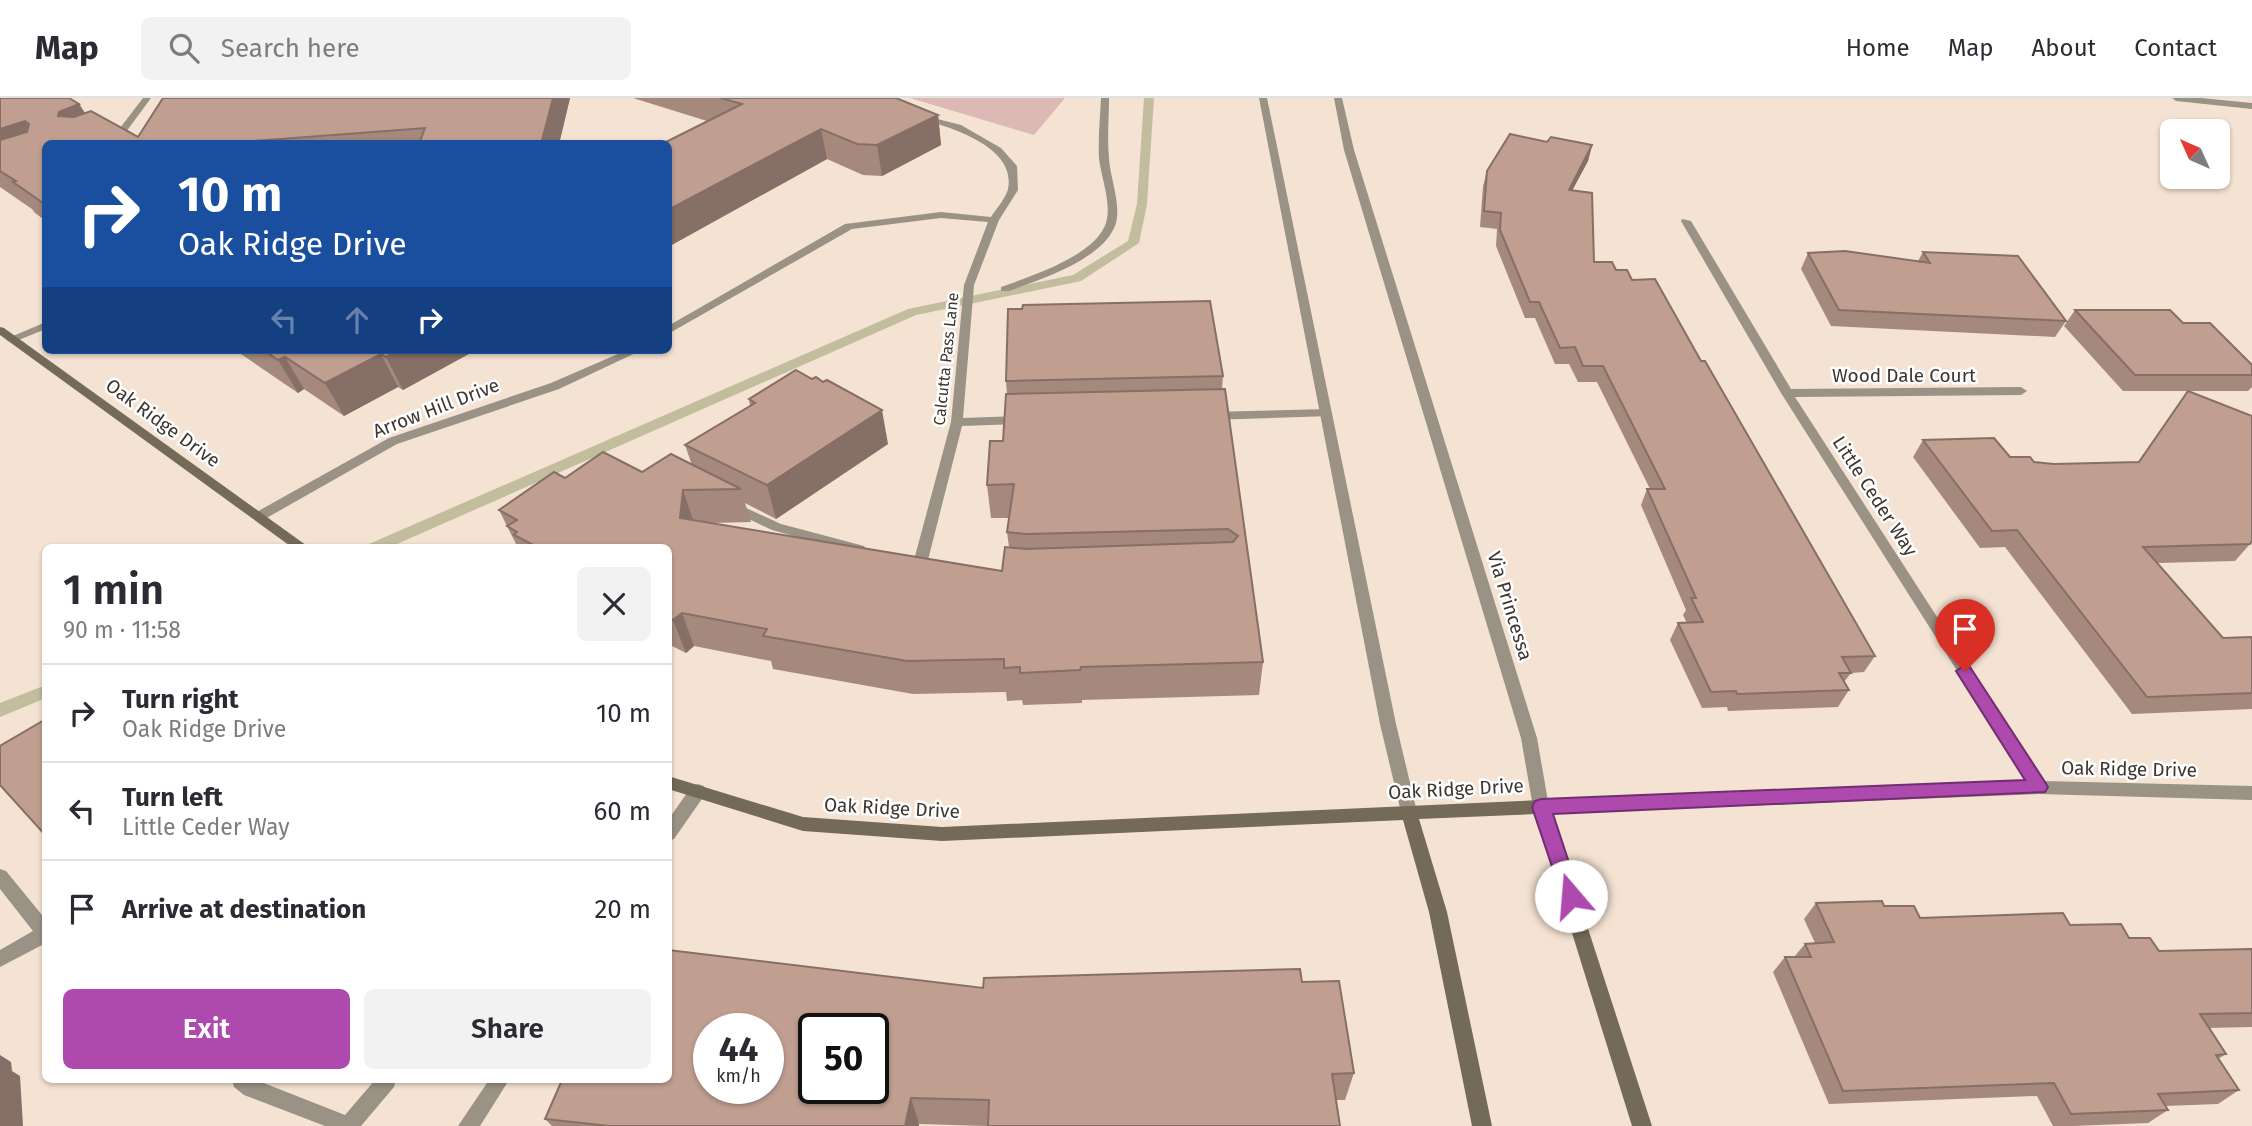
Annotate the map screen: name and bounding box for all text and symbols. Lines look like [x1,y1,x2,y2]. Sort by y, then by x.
search box [141,17,631,80]
text: Map [35,28,99,68]
icon: search [165,29,203,67]
text: Search here [221,33,360,64]
text: Home [1846,34,1910,62]
text: Map [1948,34,1994,62]
text: About [2032,34,2096,62]
text: Contact [2134,34,2217,62]
north arrow [2160,119,2230,189]
map controls [2160,119,2230,189]
text: 10 m [178,165,282,224]
icon: right [63,168,154,259]
text: Oak Ridge Drive [178,225,407,263]
street label: Calcutta Pass Lane [930,292,962,426]
icon: left [265,301,303,339]
icon: ahead [338,301,376,339]
icon: right [411,301,449,339]
street label: Wood Dale Court [1832,364,1976,387]
street label: Arrow Hill Drive [369,373,503,443]
street label: Oak Ridge Drive [101,374,225,472]
street label: Little Ceder Way [1828,432,1923,561]
street label: Via Princessa [1483,549,1537,663]
text: 1 min [63,565,164,615]
button: close [577,567,651,641]
pin [1935,599,1995,671]
icon: arrive [1946,610,1984,648]
text: 90 m · 11:58 [63,616,181,644]
text: Turn right [122,684,239,715]
icon: right [63,694,101,732]
text: 10 m [596,698,651,729]
text: Oak Ridge Drive [122,715,286,743]
street label: Oak Ridge Drive [2061,756,2197,782]
street label: Oak Ridge Drive [1388,774,1524,804]
text: Turn left [122,782,223,813]
icon: left [63,792,101,830]
street label: Oak Ridge Drive [824,793,960,823]
text: 60 m [593,796,651,827]
text: Little Ceder Way [122,813,290,841]
position arrow [1534,859,1608,933]
icon: arrive [63,890,101,928]
text: Arrive at destination [122,894,366,925]
text: 20 m [594,894,651,925]
button: Exit [63,989,350,1069]
button: Share [364,989,651,1069]
speed limit sign: 50 [798,1013,889,1104]
text: 44 [719,1028,758,1070]
text: km/h [716,1065,761,1087]

